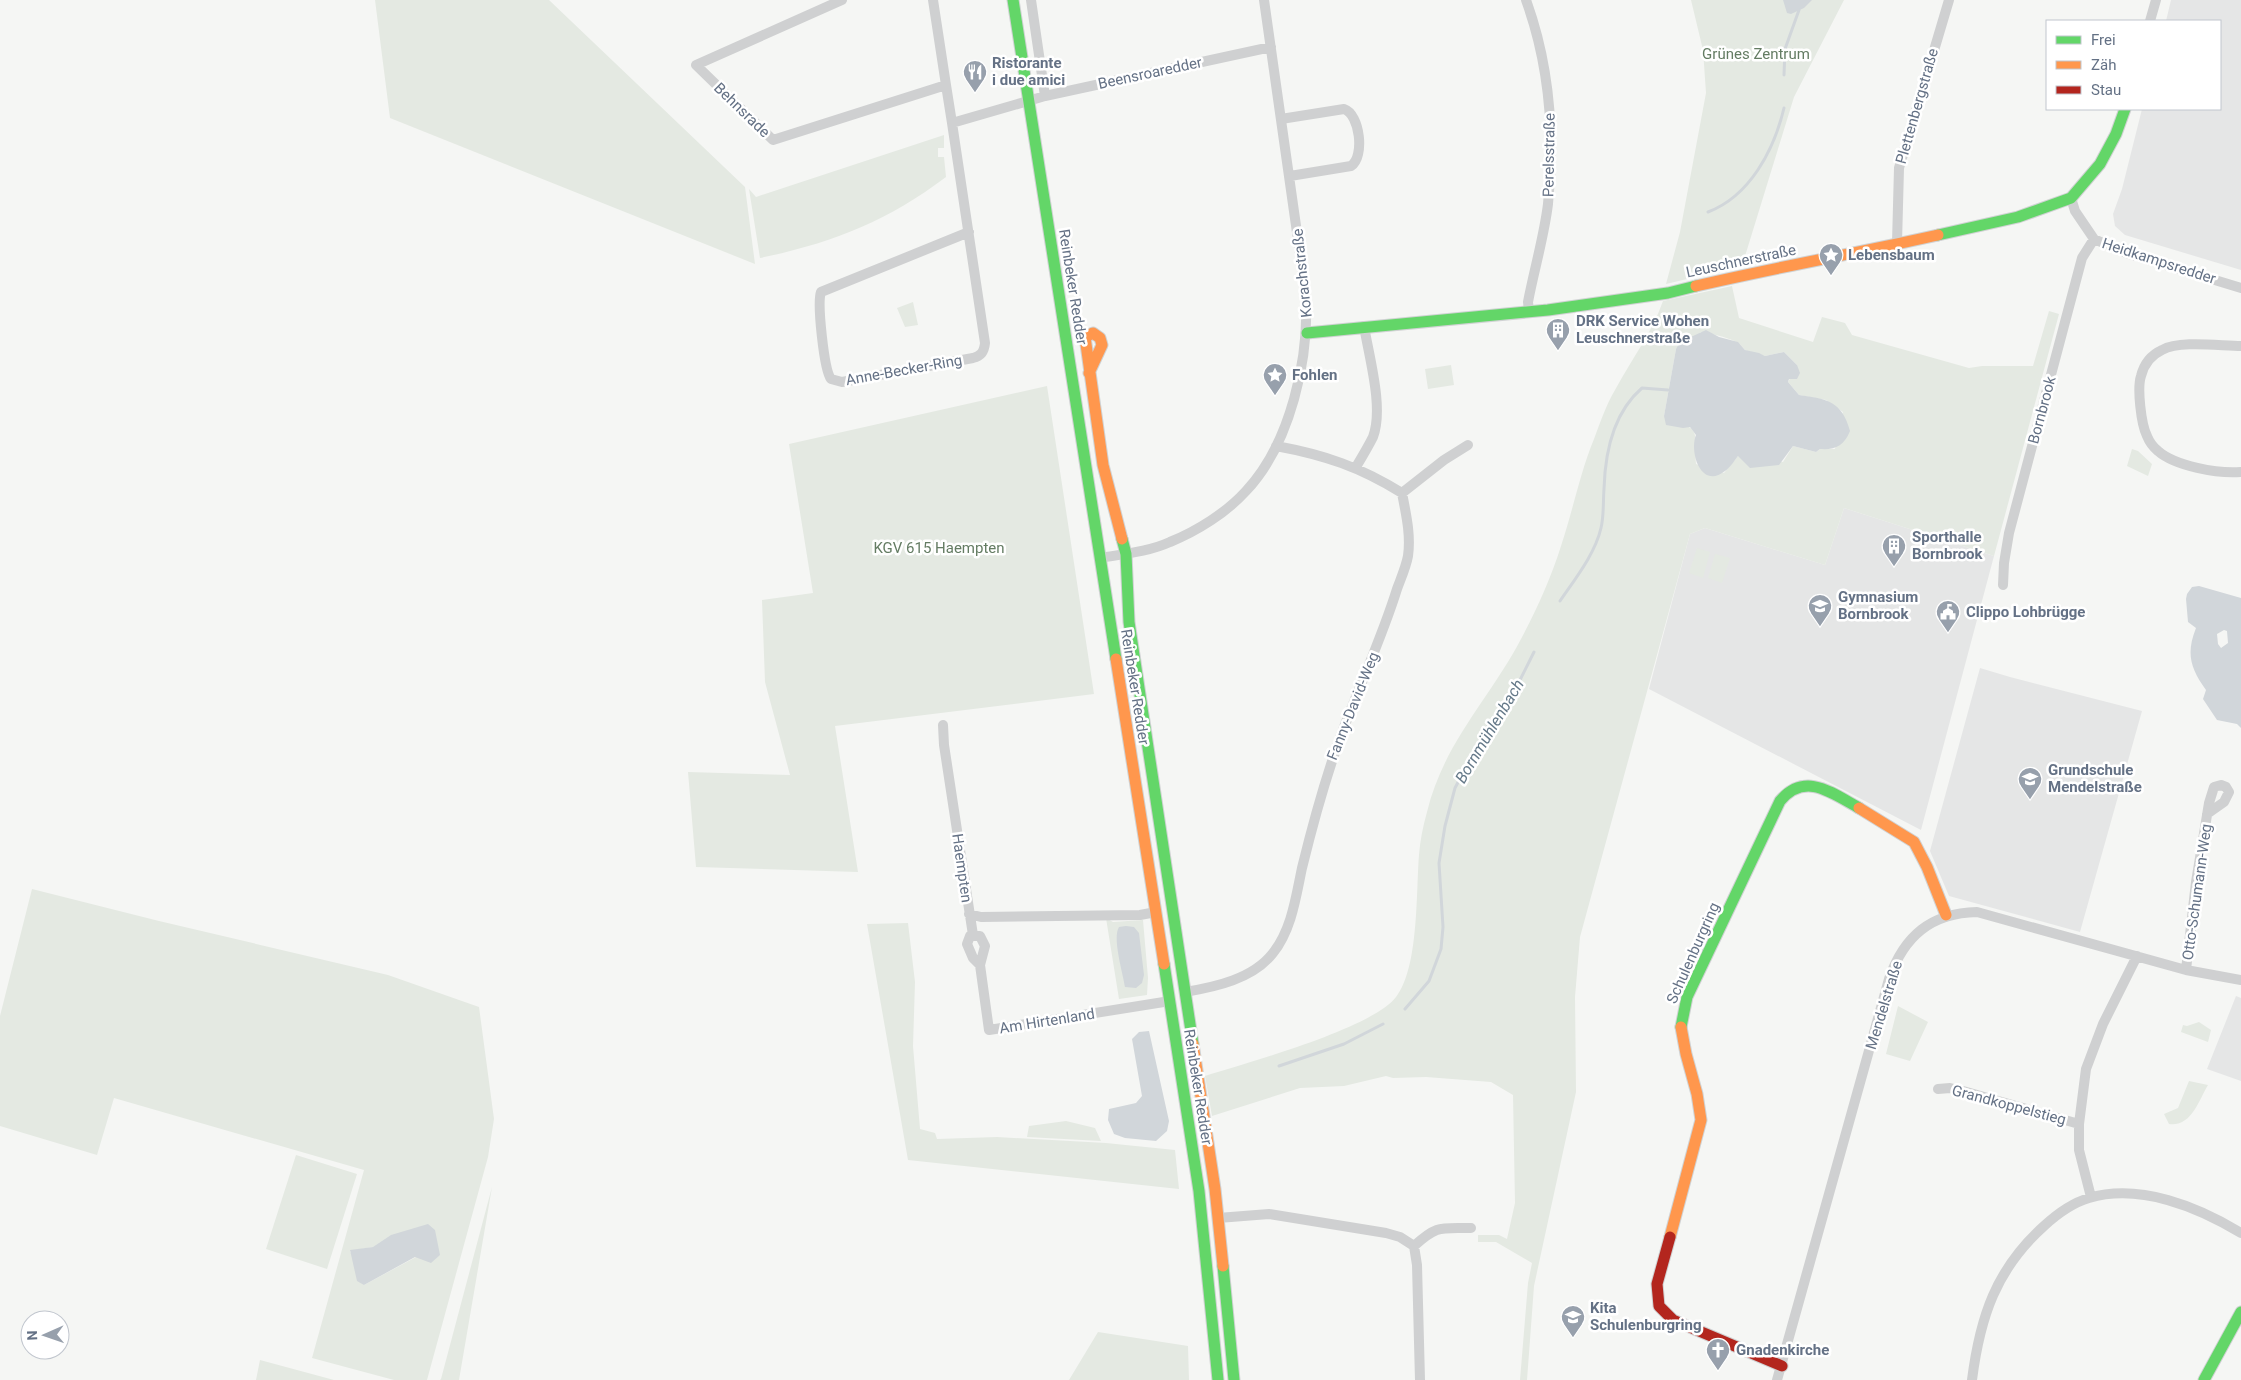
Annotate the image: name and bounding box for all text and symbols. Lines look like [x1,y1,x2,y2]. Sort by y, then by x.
legend [2046,20,2221,110]
text: Frei [2091,31,2116,49]
park label: Grünes Zentrum [1702,45,1810,63]
street label: Plettenbergstraße [1892,46,1942,166]
street label: Beensroaredder [1096,53,1204,93]
place label: Ristorante i due amici [992,54,1065,89]
text: Zäh [2091,56,2116,74]
restaurant icon: Ristorante i due amici [962,59,988,93]
street label: Behnsrade [710,79,774,141]
text: Stau [2091,81,2121,99]
street label: Perelsstraße [1539,113,1559,197]
street label: Reinbeker Redder [1055,228,1091,346]
street label: Korachstraße [1288,228,1316,318]
street label: Heidkampsredder [2100,234,2218,288]
street label: Leuschnerstraße [1684,241,1798,281]
place icon: Lebensbaum [1818,242,1844,276]
place label: Lebensbaum [1848,246,1935,264]
place label: DRK Service Wohen Leuschnerstraße [1576,312,1709,347]
building icon: DRK Service Wohen Leuschnerstraße [1545,317,1571,351]
street label: Anne-Becker-Ring [844,351,964,389]
place icon: Fohlen [1262,362,1288,396]
place label: Fohlen [1292,366,1337,384]
street label: Bornbrook [2024,374,2060,446]
place label: Sporthalle Bornbrook [1912,528,1984,563]
building icon: Sporthalle Bornbrook [1881,533,1907,567]
park label: KGV 615 Haempten [873,539,1005,557]
place label: Gymnasium Bornbrook [1838,588,1918,623]
school or university icon: Gymnasium Bornbrook [1807,593,1833,627]
public building icon: Clippo Lohbrügge [1935,599,1961,633]
place label: Clippo Lohbrügge [1966,603,2085,621]
street label: Reinbeker Redder [1117,628,1153,746]
street label: Fanny-David-Weg [1323,649,1383,763]
water label: Bornmühlenbach [1451,676,1528,786]
place label: Grundschule Mendelstraße [2048,761,2142,796]
school or university icon: Grundschule Mendelstraße [2017,766,2043,800]
street label: Otto-Schumann-Weg [2179,823,2215,961]
street label: Haempten [948,832,976,904]
street label: Schulenburgring [1663,900,1723,1006]
street label: Mendelstraße [1862,958,1906,1052]
street label: Am Hirtenland [998,1005,1096,1037]
street label: Reinbeker Redder [1180,1028,1216,1146]
street label: Grandkoppelstieg [1950,1081,2068,1129]
place label: Kita Schulenburgring [1590,1299,1702,1334]
school or university icon: Kita Schulenburgring [1560,1304,1586,1338]
north arrow [20,1310,70,1360]
text: N [24,1330,40,1341]
church icon: Gnadenkirche [1705,1337,1731,1371]
place label: Gnadenkirche [1736,1341,1829,1359]

